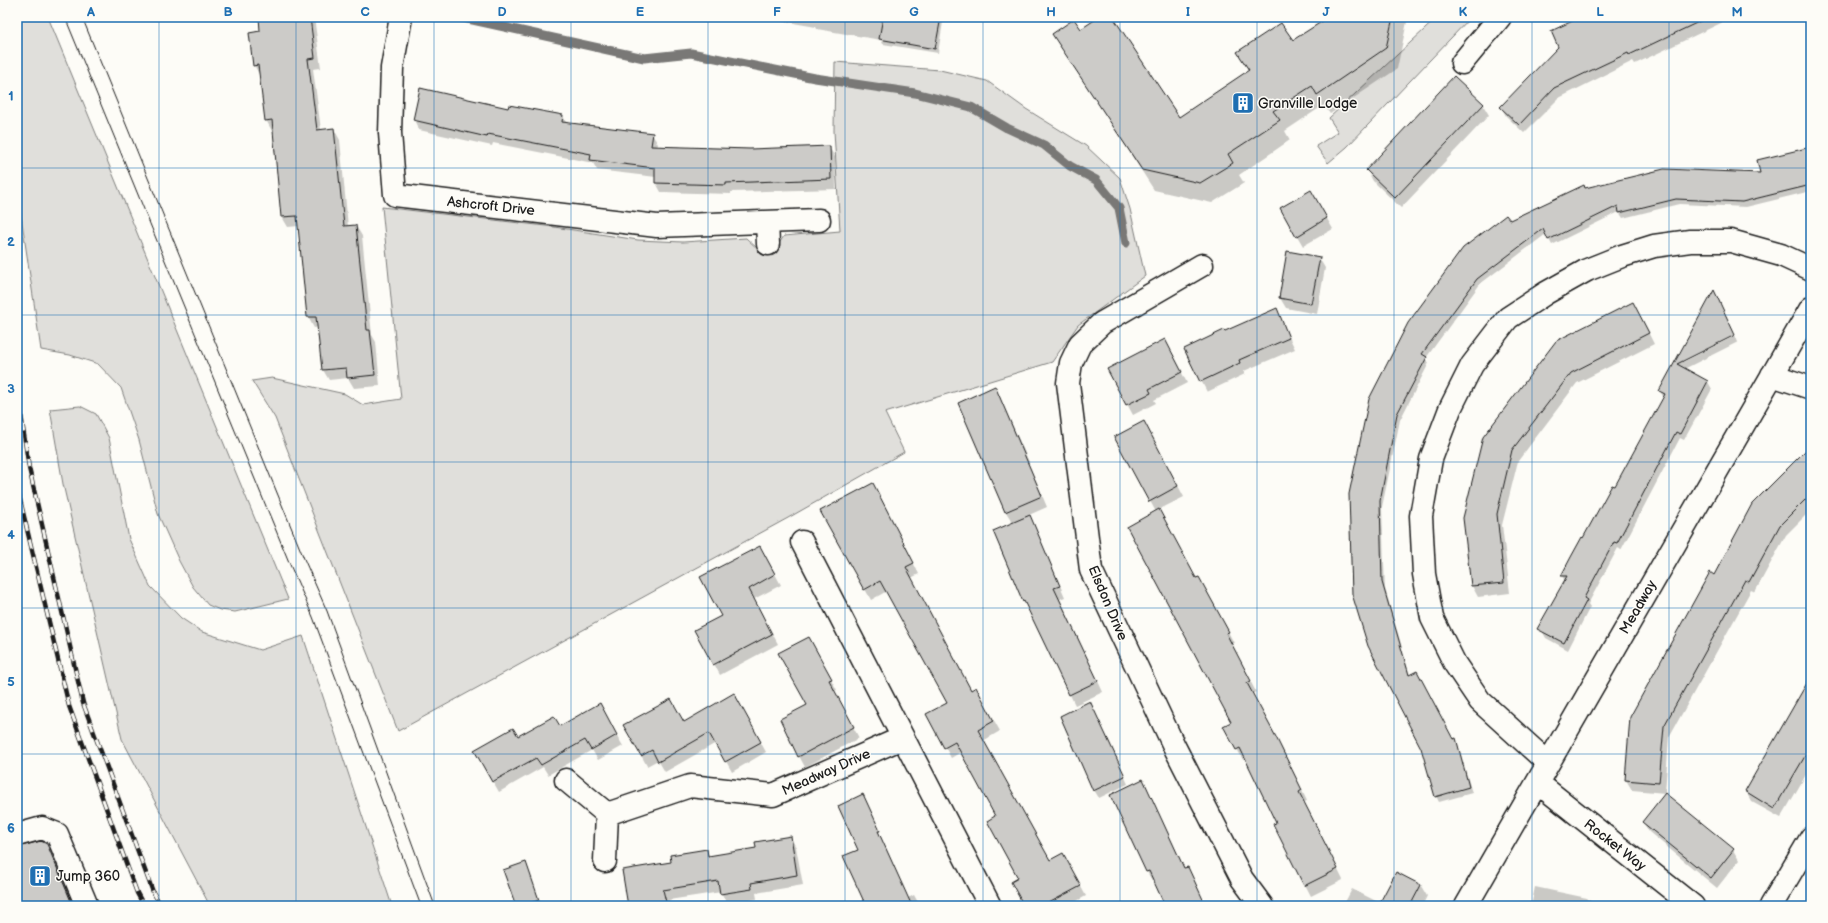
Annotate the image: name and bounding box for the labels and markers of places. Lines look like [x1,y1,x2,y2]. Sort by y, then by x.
building icon: Granville Lodge [1230,90,1256,116]
place label: Granville Lodge [1258,95,1357,112]
building icon: Jump 360 [27,863,53,889]
place label: Jump 360 [56,868,120,885]

